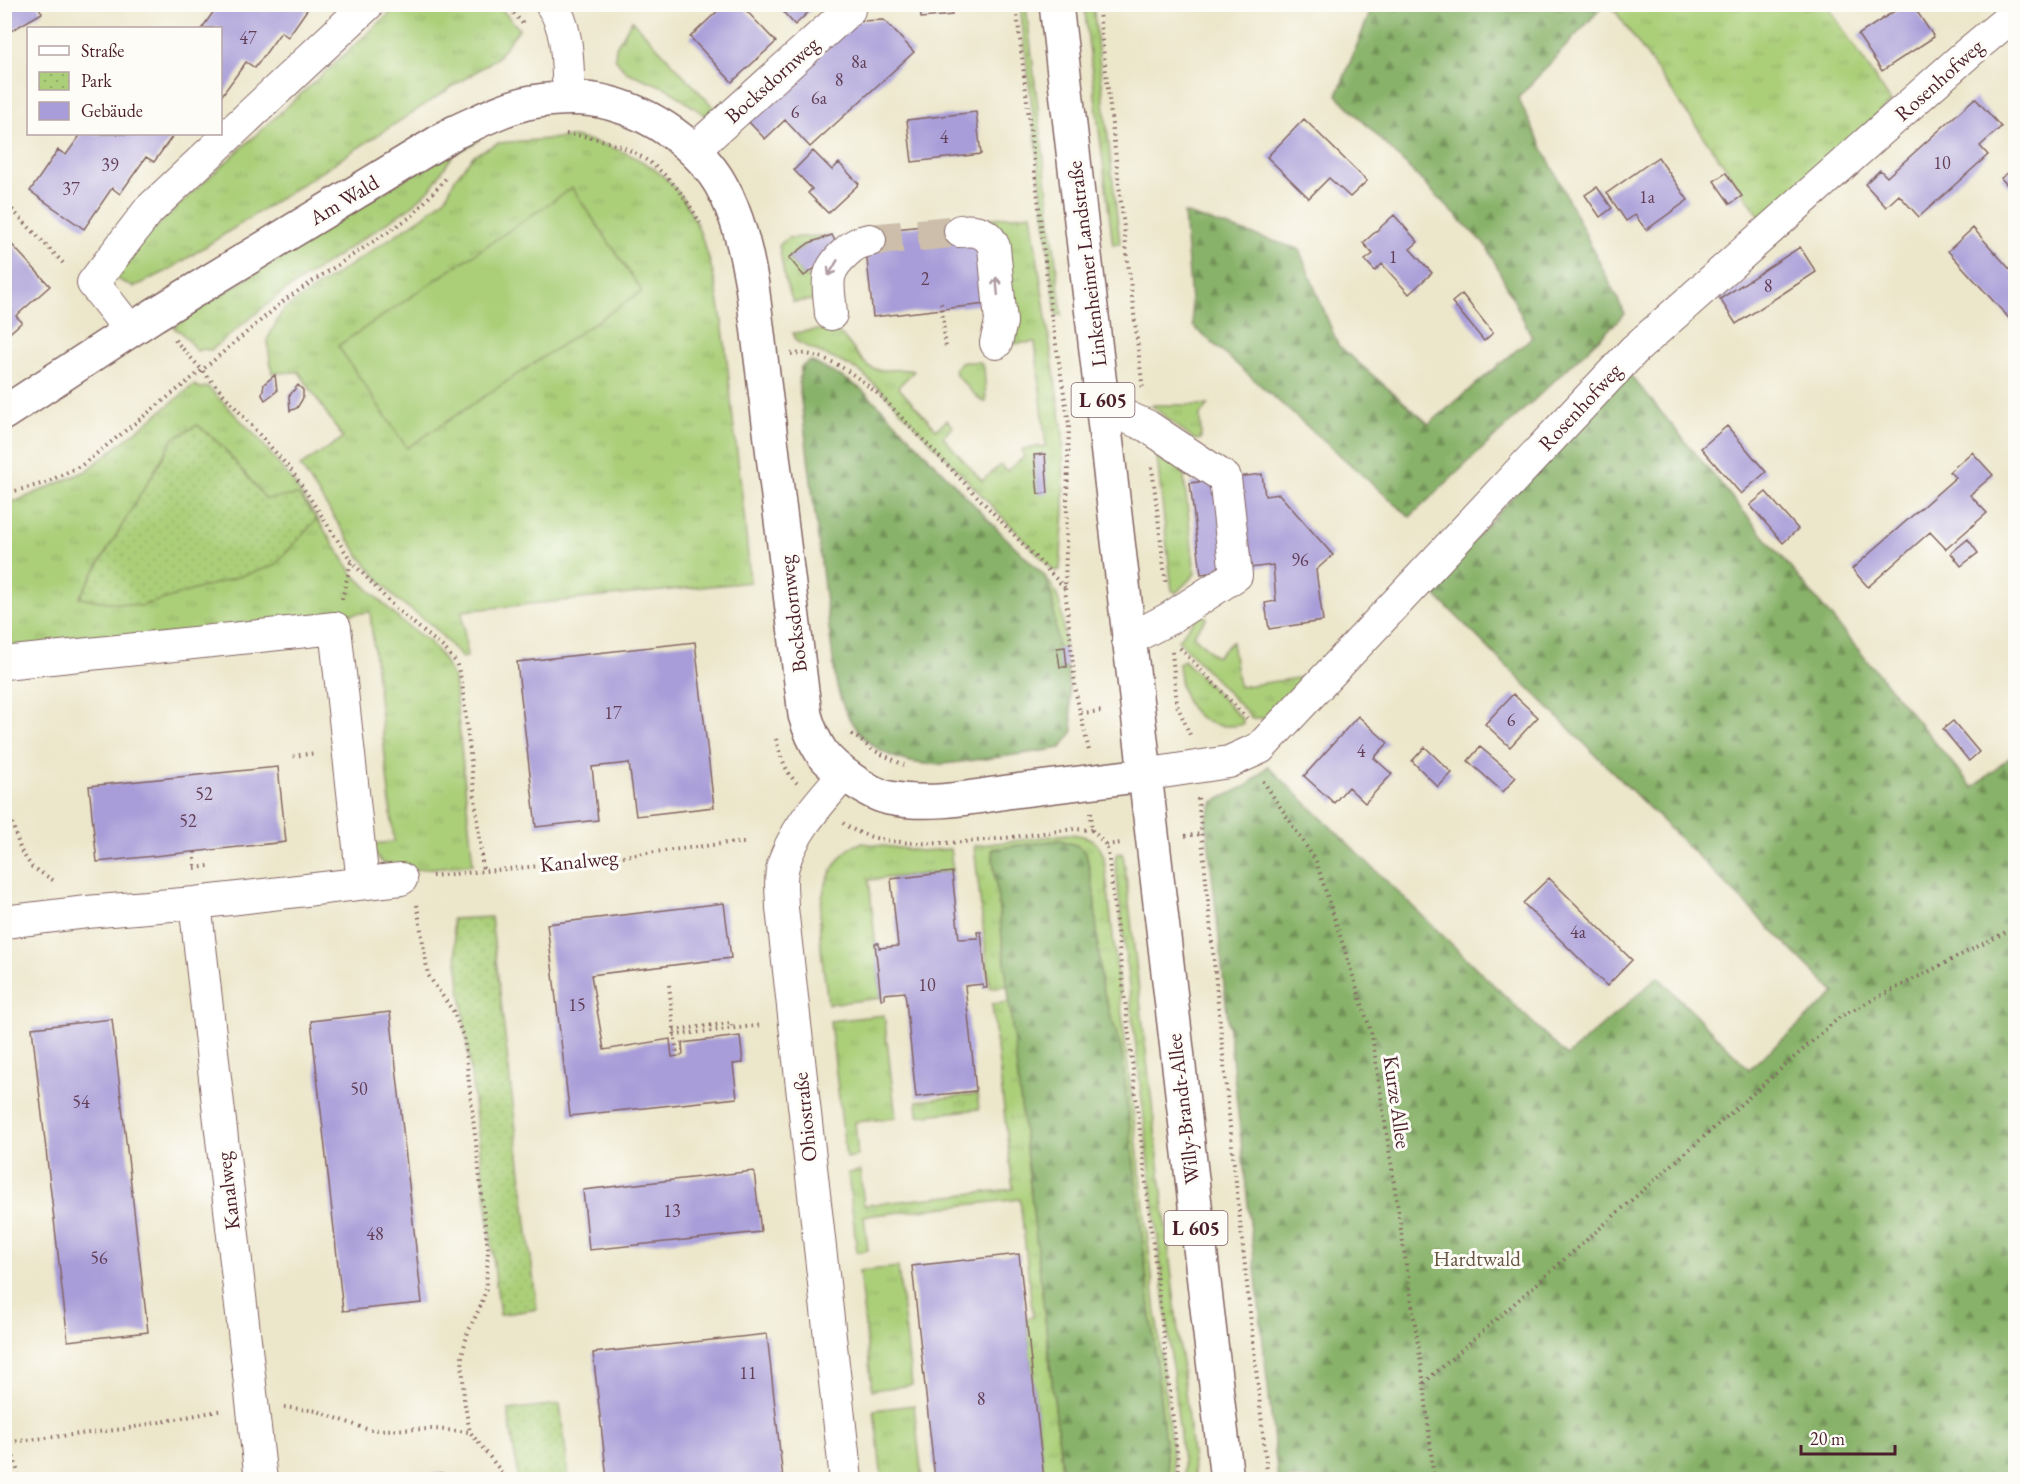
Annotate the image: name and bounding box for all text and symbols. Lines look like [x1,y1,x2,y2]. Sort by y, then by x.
house number: 47 [239,26,257,49]
legend [27,27,222,135]
street label: Bocksdornweg [719,30,825,129]
street label: Rosenhofweg [1889,32,1989,127]
text: Straße [81,39,124,62]
house number: 8a [851,50,868,73]
house number: 8 [835,68,843,91]
text: Park [81,69,112,92]
house number: 6a [811,86,828,109]
text: Gebäude [81,99,143,122]
house number: 6 [791,100,800,123]
house number: 4 [940,125,949,148]
house number: 10 [1933,151,1951,174]
house number: 39 [101,153,119,176]
street label: Linkenheimer Landstraße [1060,159,1113,369]
street label: Am Wald [303,168,384,231]
house number: 37 [62,177,80,200]
house number: 1a [1639,185,1656,208]
house number: 1 [1389,245,1397,268]
one-way arrow [827,259,839,276]
house number: 2 [921,267,930,290]
house number: 8 [1764,274,1772,297]
one-way arrow [991,276,1002,296]
street label: Rosenhofweg [1532,356,1628,456]
road number: L 605 [1072,383,1134,417]
house number: 96 [1291,548,1309,571]
street label: Bocksdornweg [772,553,813,674]
house number: 17 [604,701,622,724]
house number: 6 [1507,708,1516,731]
house number: 4 [1357,739,1366,762]
house number: 52 [195,782,213,805]
house number: 52 [179,809,197,832]
street label: Kanalweg [539,843,620,878]
house number: 4a [1570,920,1587,943]
house number: 10 [918,973,936,996]
house number: 15 [568,993,586,1016]
street label: Willy-Brandt-Allee [1160,1032,1205,1186]
street label: Kurze Allee [1378,1054,1417,1150]
street label: Ohiostraße [786,1071,823,1163]
house number: 50 [350,1077,368,1100]
house number: 54 [72,1090,90,1113]
street label: Kanalweg [209,1150,246,1232]
house number: 13 [663,1199,681,1222]
road number: L 605 [1164,1211,1228,1245]
house number: 48 [366,1222,384,1245]
park label: Hardtwald [1433,1245,1521,1272]
house number: 56 [90,1246,108,1269]
house number: 11 [739,1361,757,1384]
house number: 8 [977,1387,985,1410]
scale bar [1801,1418,1896,1456]
text: 20 m [1810,1427,1845,1450]

